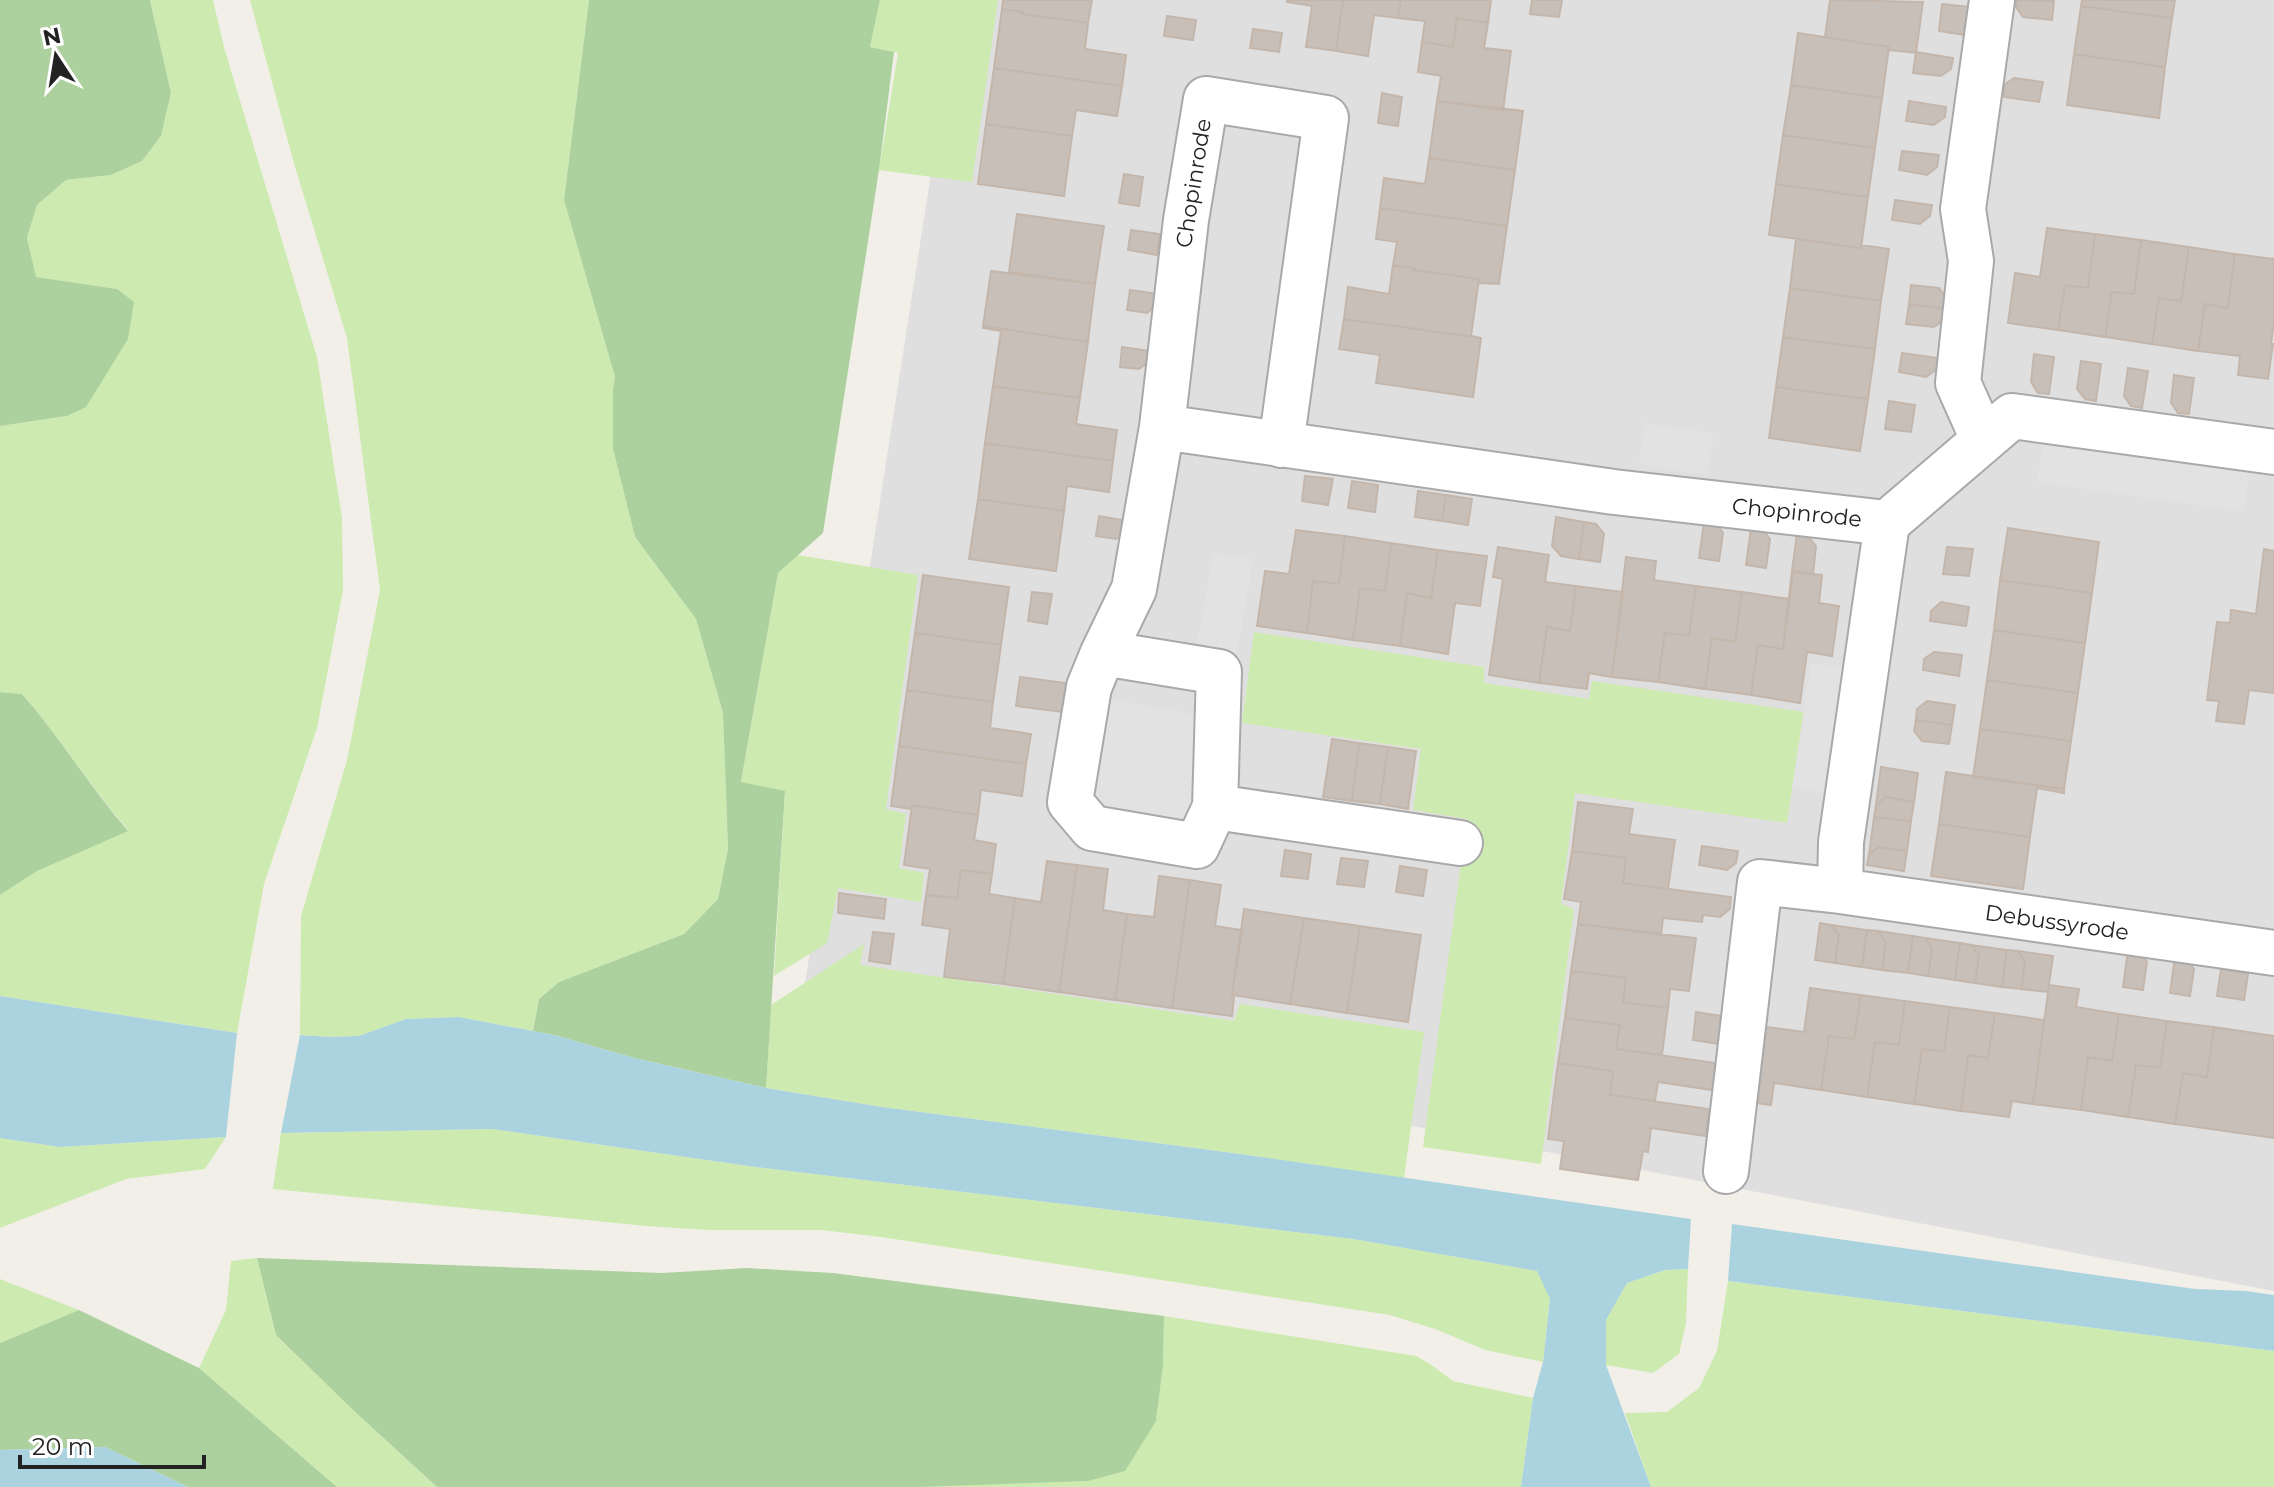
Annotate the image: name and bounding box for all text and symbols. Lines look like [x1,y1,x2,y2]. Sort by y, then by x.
north arrow [16,16,96,96]
text: N [40,22,63,52]
street label: Chopinrode [1170,117,1217,250]
street label: Chopinrode [1731,492,1863,533]
street label: Debussyrode [1983,899,2131,946]
scale bar [20,1419,204,1469]
text: 20 m [32,1432,93,1461]

